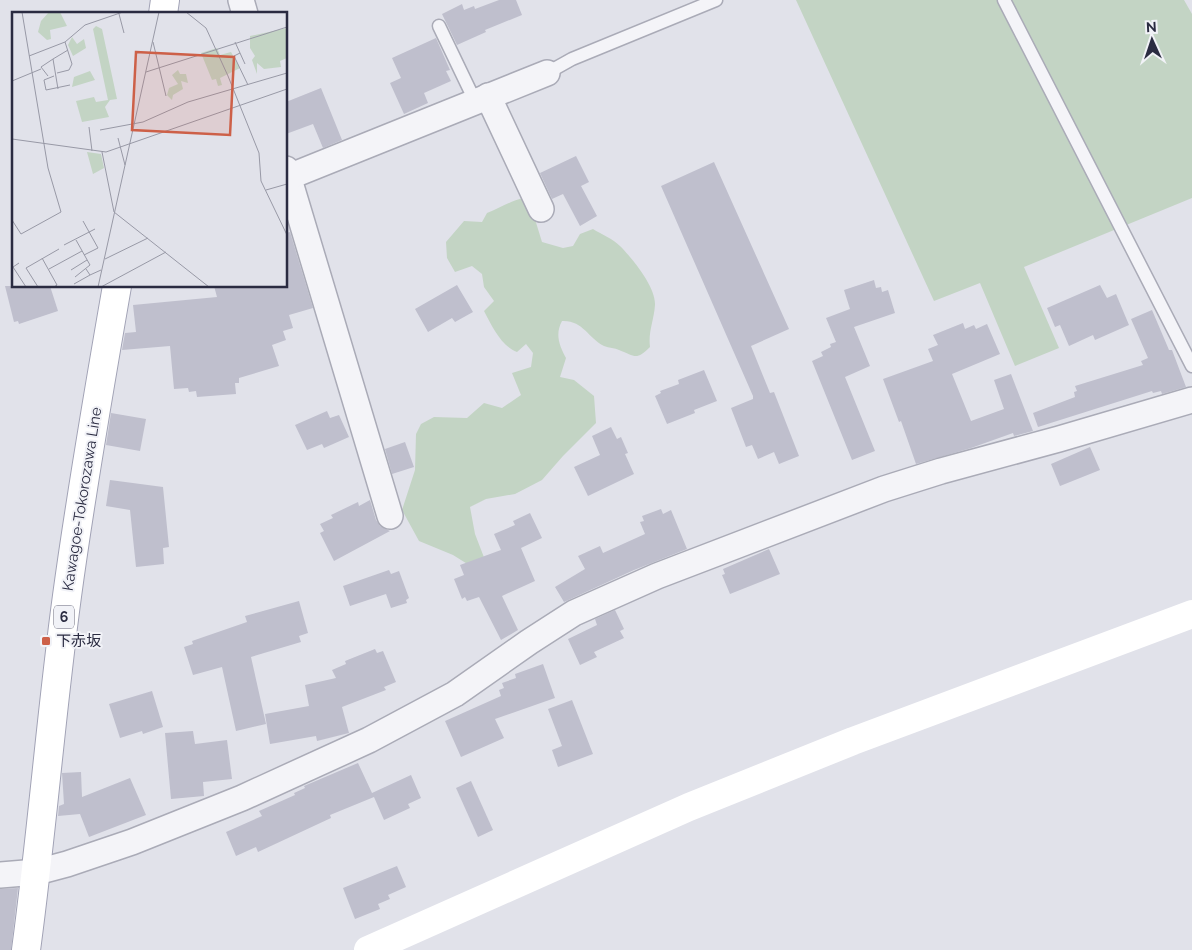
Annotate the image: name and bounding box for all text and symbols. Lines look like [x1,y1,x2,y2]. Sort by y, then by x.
inset map [12,12,288,288]
north arrow [1127,15,1177,65]
text: N [1146,19,1157,35]
street label: Kawagoe-Tokorozawa Line [59,406,105,592]
road number: 6 [54,606,74,628]
place label: 下赤坂 [56,632,101,650]
marker: 下赤坂 [40,635,52,647]

